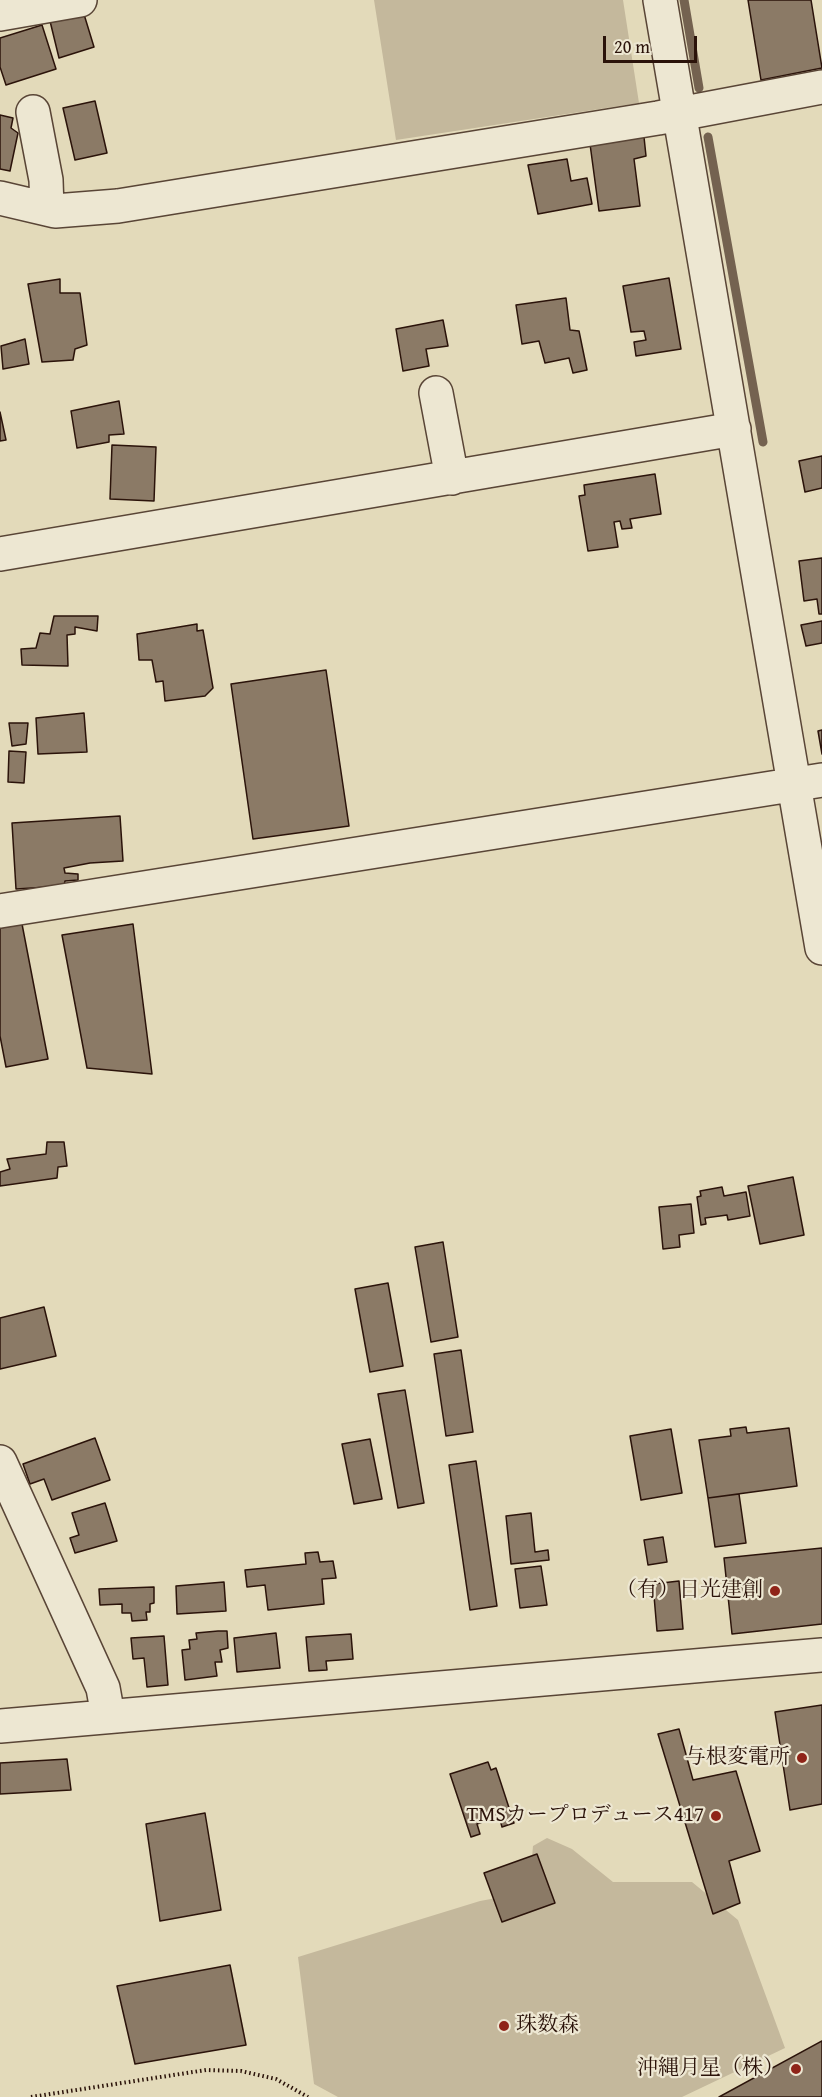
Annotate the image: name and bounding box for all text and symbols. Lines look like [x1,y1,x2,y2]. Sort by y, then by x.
scale bar [606,24,700,62]
text: 20 m [614,33,650,60]
place label: （有）日光建創 [616,1578,763,1604]
marker: （有）日光建創 [768,1584,782,1598]
place label: 与根変電所 [685,1745,790,1771]
marker: 与根変電所 [795,1751,809,1765]
place label: TMSカープロデュース417 [466,1803,704,1829]
marker: TMSカープロデュース417 [709,1809,723,1823]
place label: 珠数森 [516,2013,579,2039]
marker: 珠数森 [497,2019,511,2033]
place label: 沖縄月星（株） [637,2056,784,2082]
marker: 沖縄月星（株） [789,2062,803,2076]

